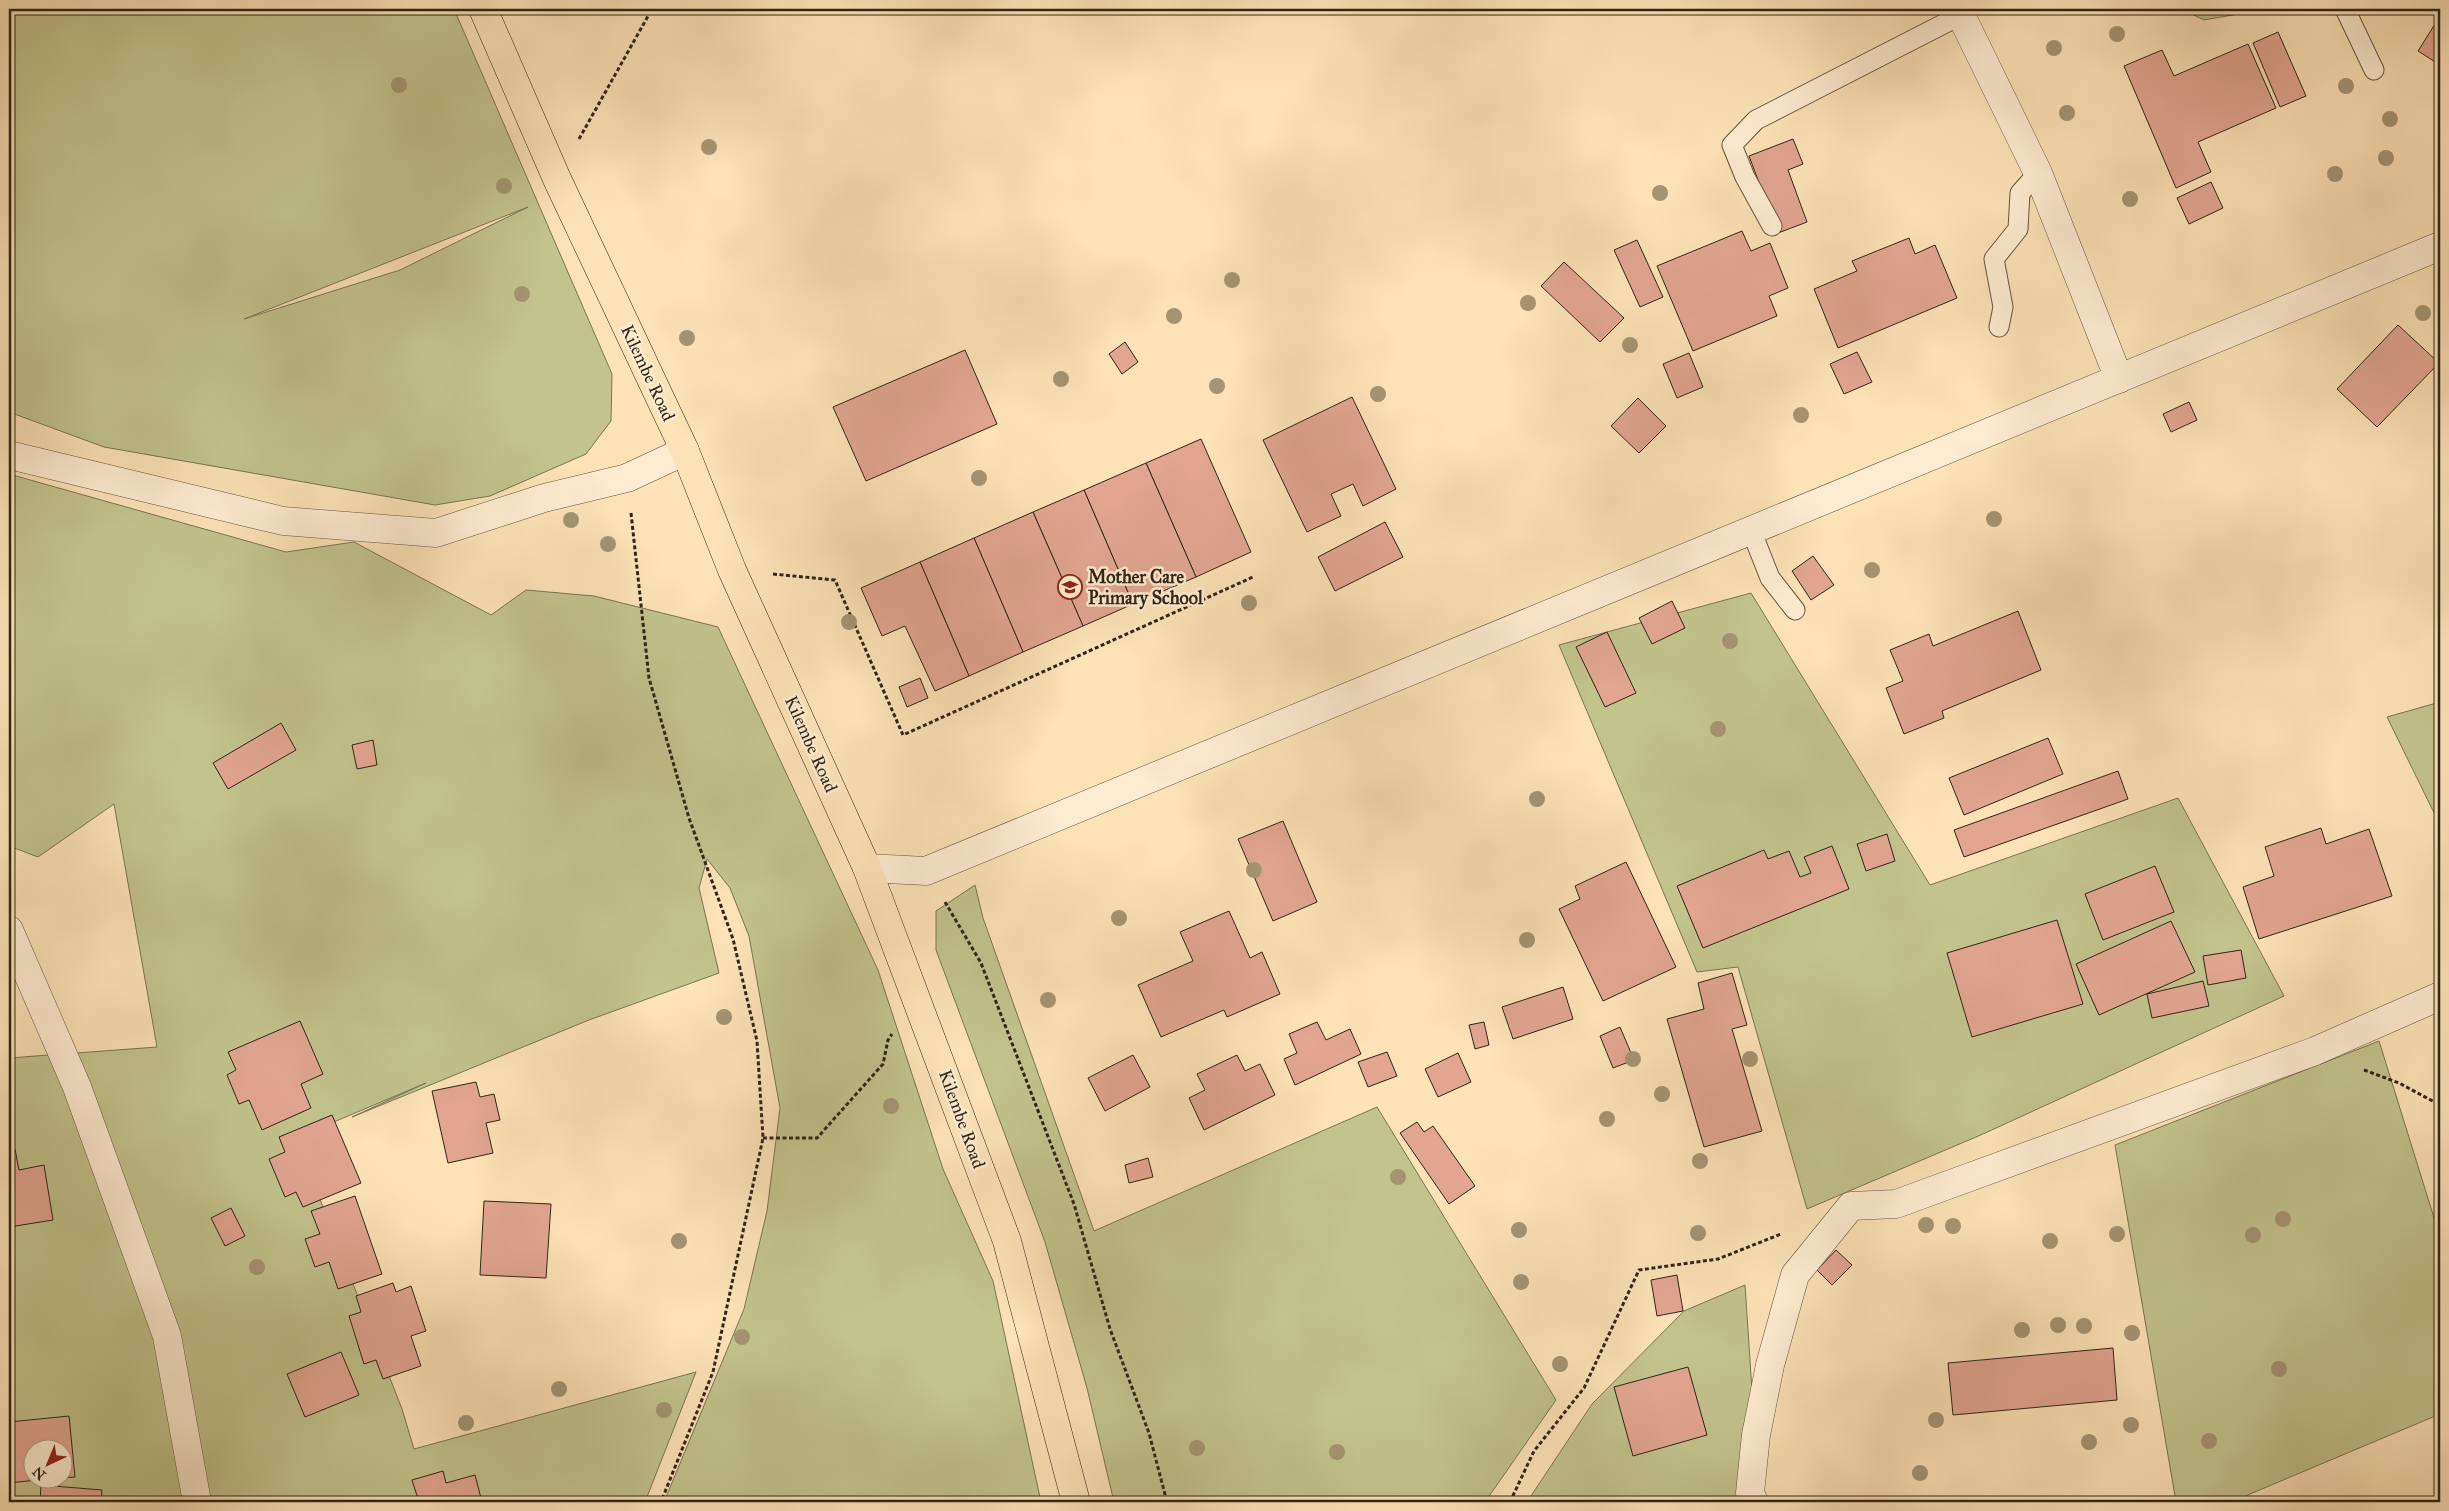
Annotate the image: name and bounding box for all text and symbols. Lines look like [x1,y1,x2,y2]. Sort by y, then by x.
street label: Kilembe Road [616,321,680,425]
place label: Mother Care Primary School [1088,566,1204,610]
school or university icon: Mother Care Primary School [1057,574,1083,600]
street label: Kilembe Road [780,692,842,796]
street label: Kilembe Road [934,1067,990,1171]
north arrow [22,1438,72,1488]
text: N [29,1463,49,1483]

